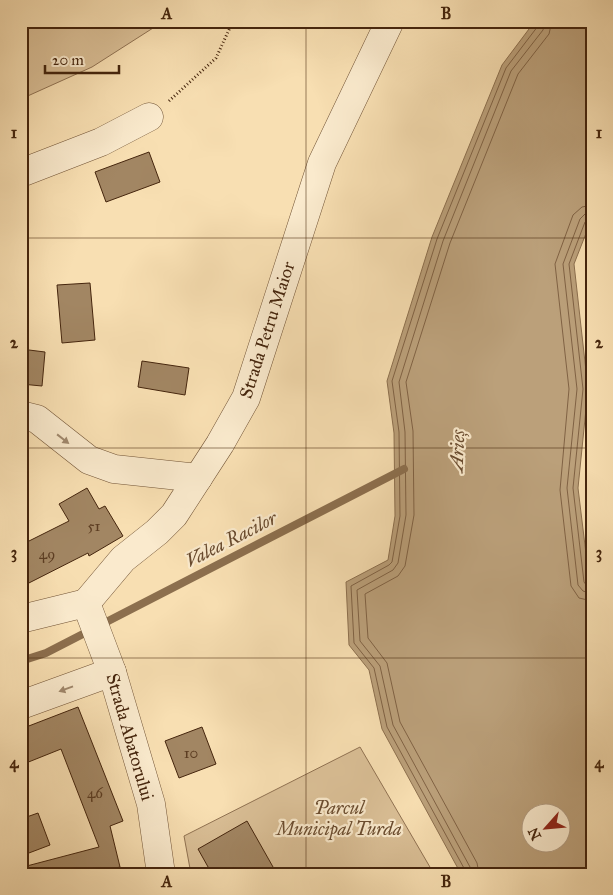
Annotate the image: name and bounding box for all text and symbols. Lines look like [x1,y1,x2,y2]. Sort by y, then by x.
text: A [161,4,173,23]
text: B [441,4,451,23]
scale bar [45,42,119,74]
text: 20 m [52,51,84,69]
text: 1 [11,123,18,142]
text: 1 [596,123,603,142]
street label: Strada Petru Maior [235,259,300,401]
text: 2 [10,333,19,352]
text: 2 [595,333,604,352]
water label: Arieș [444,429,470,475]
one-way arrow [56,434,69,445]
water label: Valea Racilor [181,506,282,572]
house number: 51 [88,517,101,535]
text: 3 [11,543,17,563]
text: 3 [596,543,602,563]
house number: 49 [39,545,55,563]
street label: Strada Abatorului [101,671,159,803]
one-way arrow [59,686,74,693]
house number: 10 [184,744,198,762]
text: 4 [10,753,20,773]
text: 4 [595,753,605,773]
house number: 46 [87,784,104,802]
park label: Parcul Municipal Turda [274,797,402,841]
north arrow [520,802,570,852]
text: N [525,824,545,843]
text: A [161,872,173,891]
text: B [441,872,451,891]

